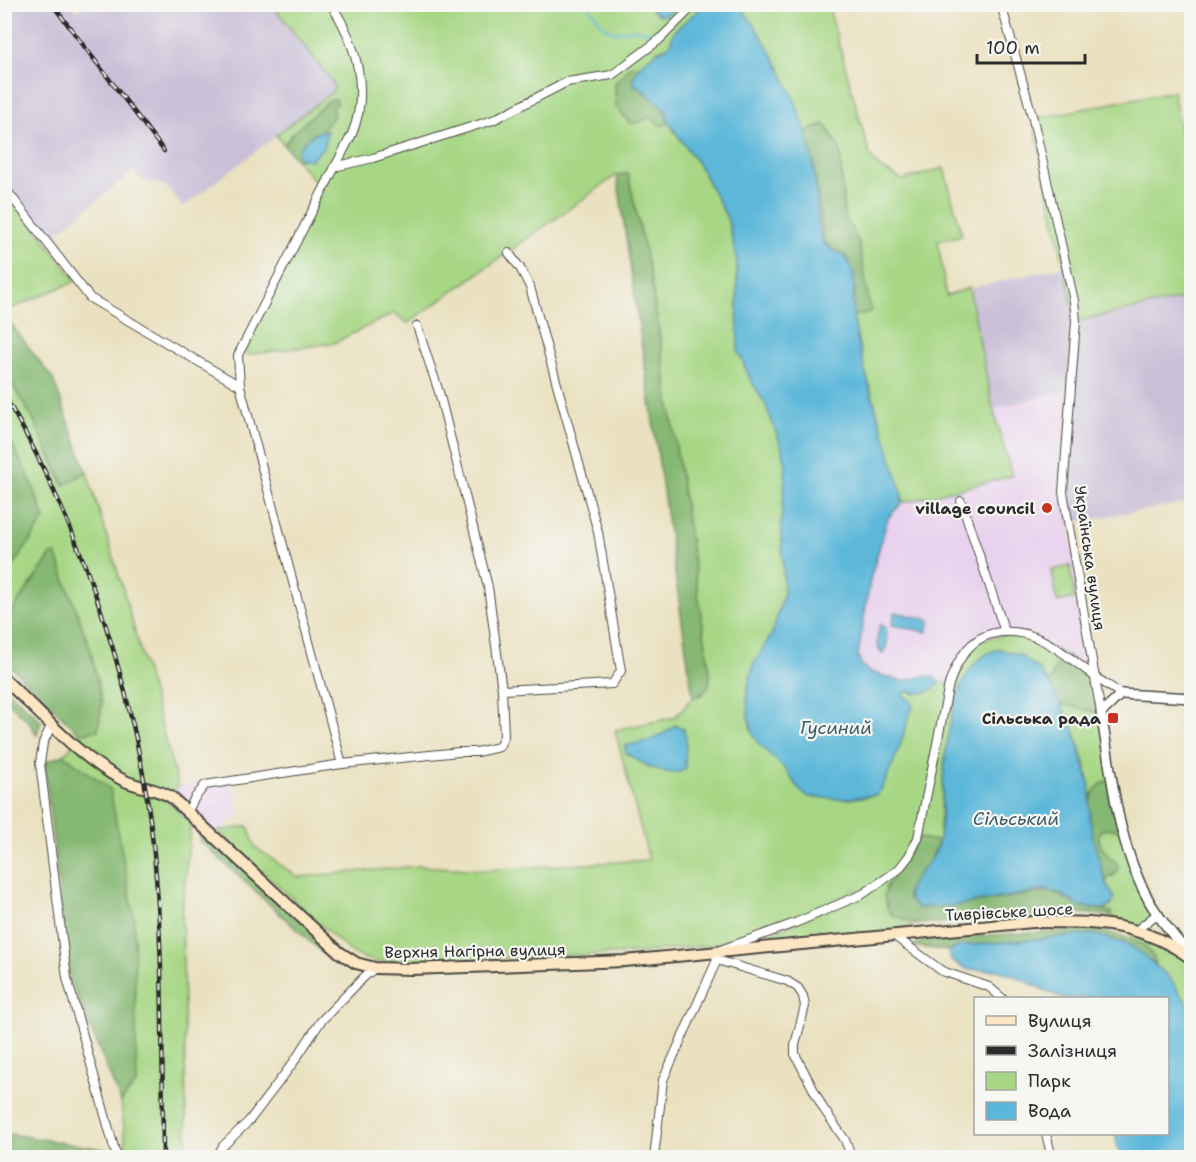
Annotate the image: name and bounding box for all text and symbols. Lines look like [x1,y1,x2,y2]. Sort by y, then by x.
scale bar [977,27,1085,65]
text: 100 m [986,36,1040,60]
street label: Українська вулиця [1069,484,1111,632]
place label: village council [915,498,1035,519]
marker: village council [1040,501,1054,515]
place label: Сільська рада [982,708,1101,729]
marker: Сільська рада [1106,711,1120,725]
water label: Гусиний [800,716,872,740]
water label: Сільський [973,807,1059,831]
street label: Тиврівське шосе [944,898,1074,926]
street label: Верхня Нагірна вулиця [384,939,566,963]
legend [974,997,1169,1135]
text: Вулиця [1028,1009,1092,1033]
text: Залізниця [1028,1039,1117,1063]
text: Парк [1028,1069,1071,1093]
text: Вода [1028,1099,1071,1123]

